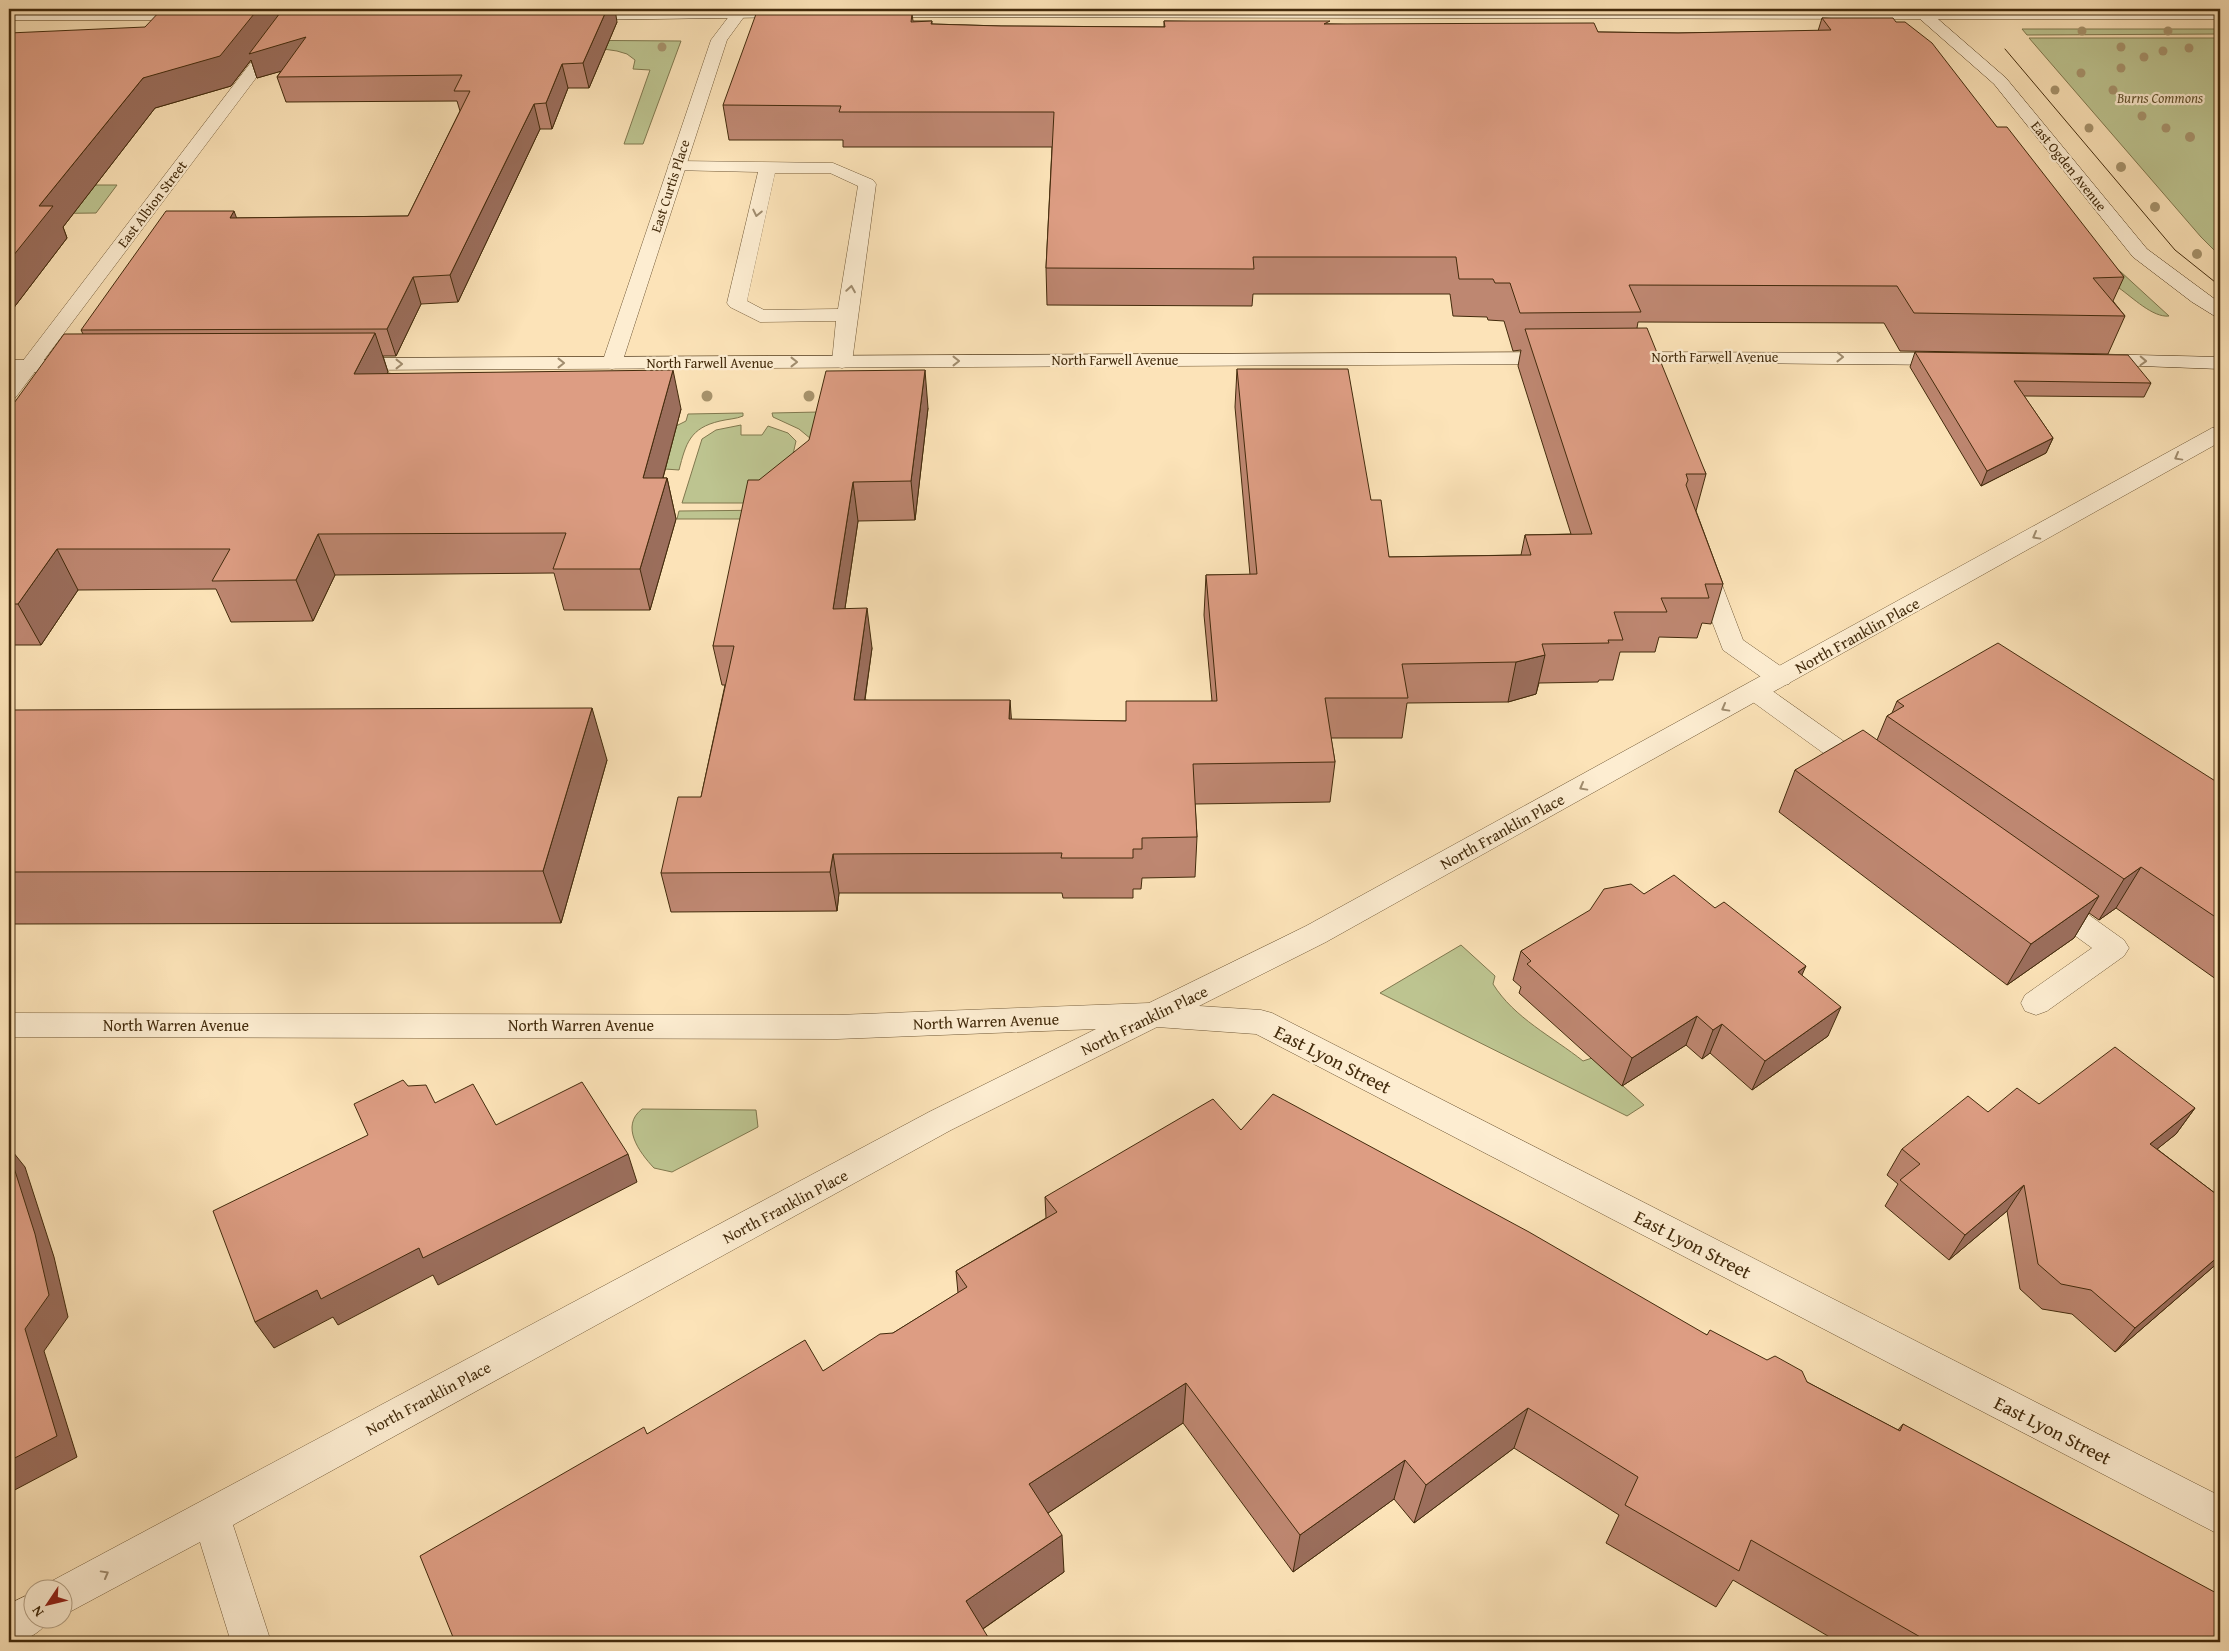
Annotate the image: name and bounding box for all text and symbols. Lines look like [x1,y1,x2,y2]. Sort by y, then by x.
park label: Burns Commons [2116,88,2203,108]
street label: East Ogden Avenue [2026,117,2112,216]
street label: East Curtis Place [646,137,695,235]
street label: East Albion Street [113,156,191,252]
one-way arrow [752,209,763,218]
one-way arrow [846,285,856,293]
street label: North Farwell Avenue [1652,347,1779,367]
street label: North Farwell Avenue [1052,350,1179,370]
one-way arrow [1837,352,1845,363]
street label: North Farwell Avenue [647,353,774,373]
one-way arrow [953,356,961,366]
one-way arrow [2140,356,2147,366]
one-way arrow [790,357,798,367]
one-way arrow [558,358,566,368]
one-way arrow [396,359,403,369]
one-way arrow [2174,451,2183,461]
one-way arrow [2032,530,2041,540]
street label: North Franklin Place [1790,591,1924,679]
one-way arrow [1721,702,1730,712]
one-way arrow [1579,780,1588,790]
street label: North Franklin Place [1435,787,1569,875]
street label: North Franklin Place [1076,979,1212,1061]
street label: North Warren Avenue [913,1006,1059,1036]
street label: North Warren Avenue [103,1013,249,1037]
street label: North Warren Avenue [508,1013,654,1037]
street label: East Lyon Street [1270,1017,1397,1101]
street label: North Franklin Place [718,1163,852,1249]
street label: East Lyon Street [1630,1202,1757,1286]
street label: North Franklin Place [361,1355,495,1441]
street label: East Lyon Street [1990,1388,2117,1472]
one-way arrow [100,1570,109,1580]
north arrow [22,1578,72,1628]
text: N [26,1601,48,1621]

